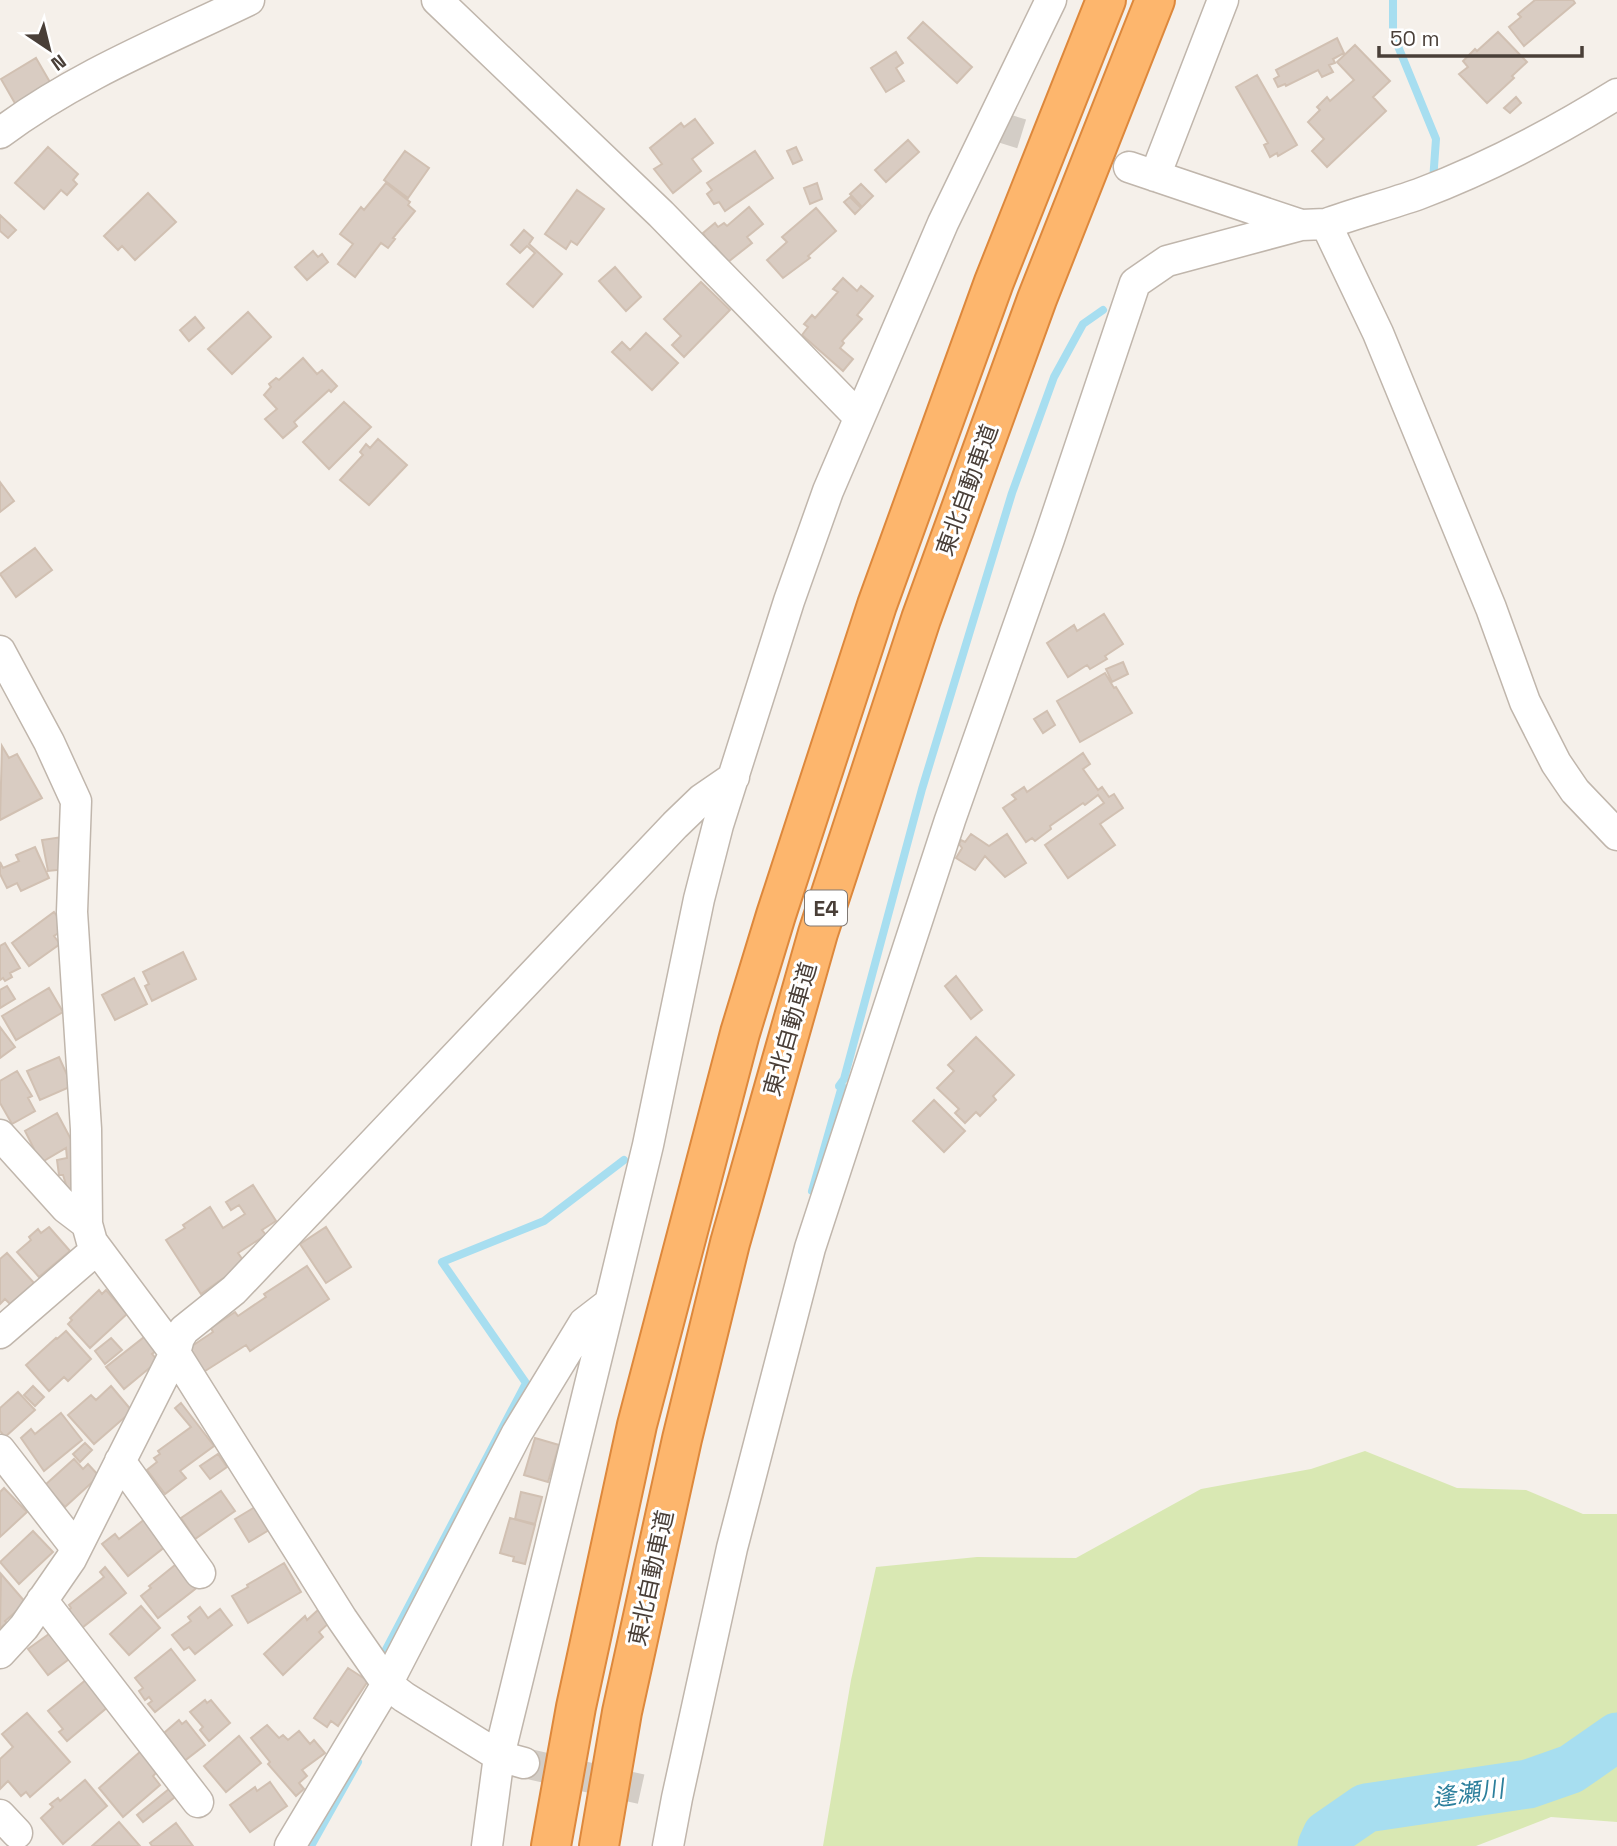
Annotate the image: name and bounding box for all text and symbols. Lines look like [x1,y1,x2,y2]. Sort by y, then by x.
north arrow [14,14,84,84]
scale bar [1379,14,1582,58]
text: 50 m [1390,25,1440,52]
text: N [46,49,71,76]
street label: 東北自動車道 [929,420,1005,560]
road number: E4 [805,890,847,926]
street label: 東北自動車道 [757,959,823,1099]
street label: 東北自動車道 [622,1507,680,1649]
water label: 逢瀬川 [1430,1772,1509,1813]

